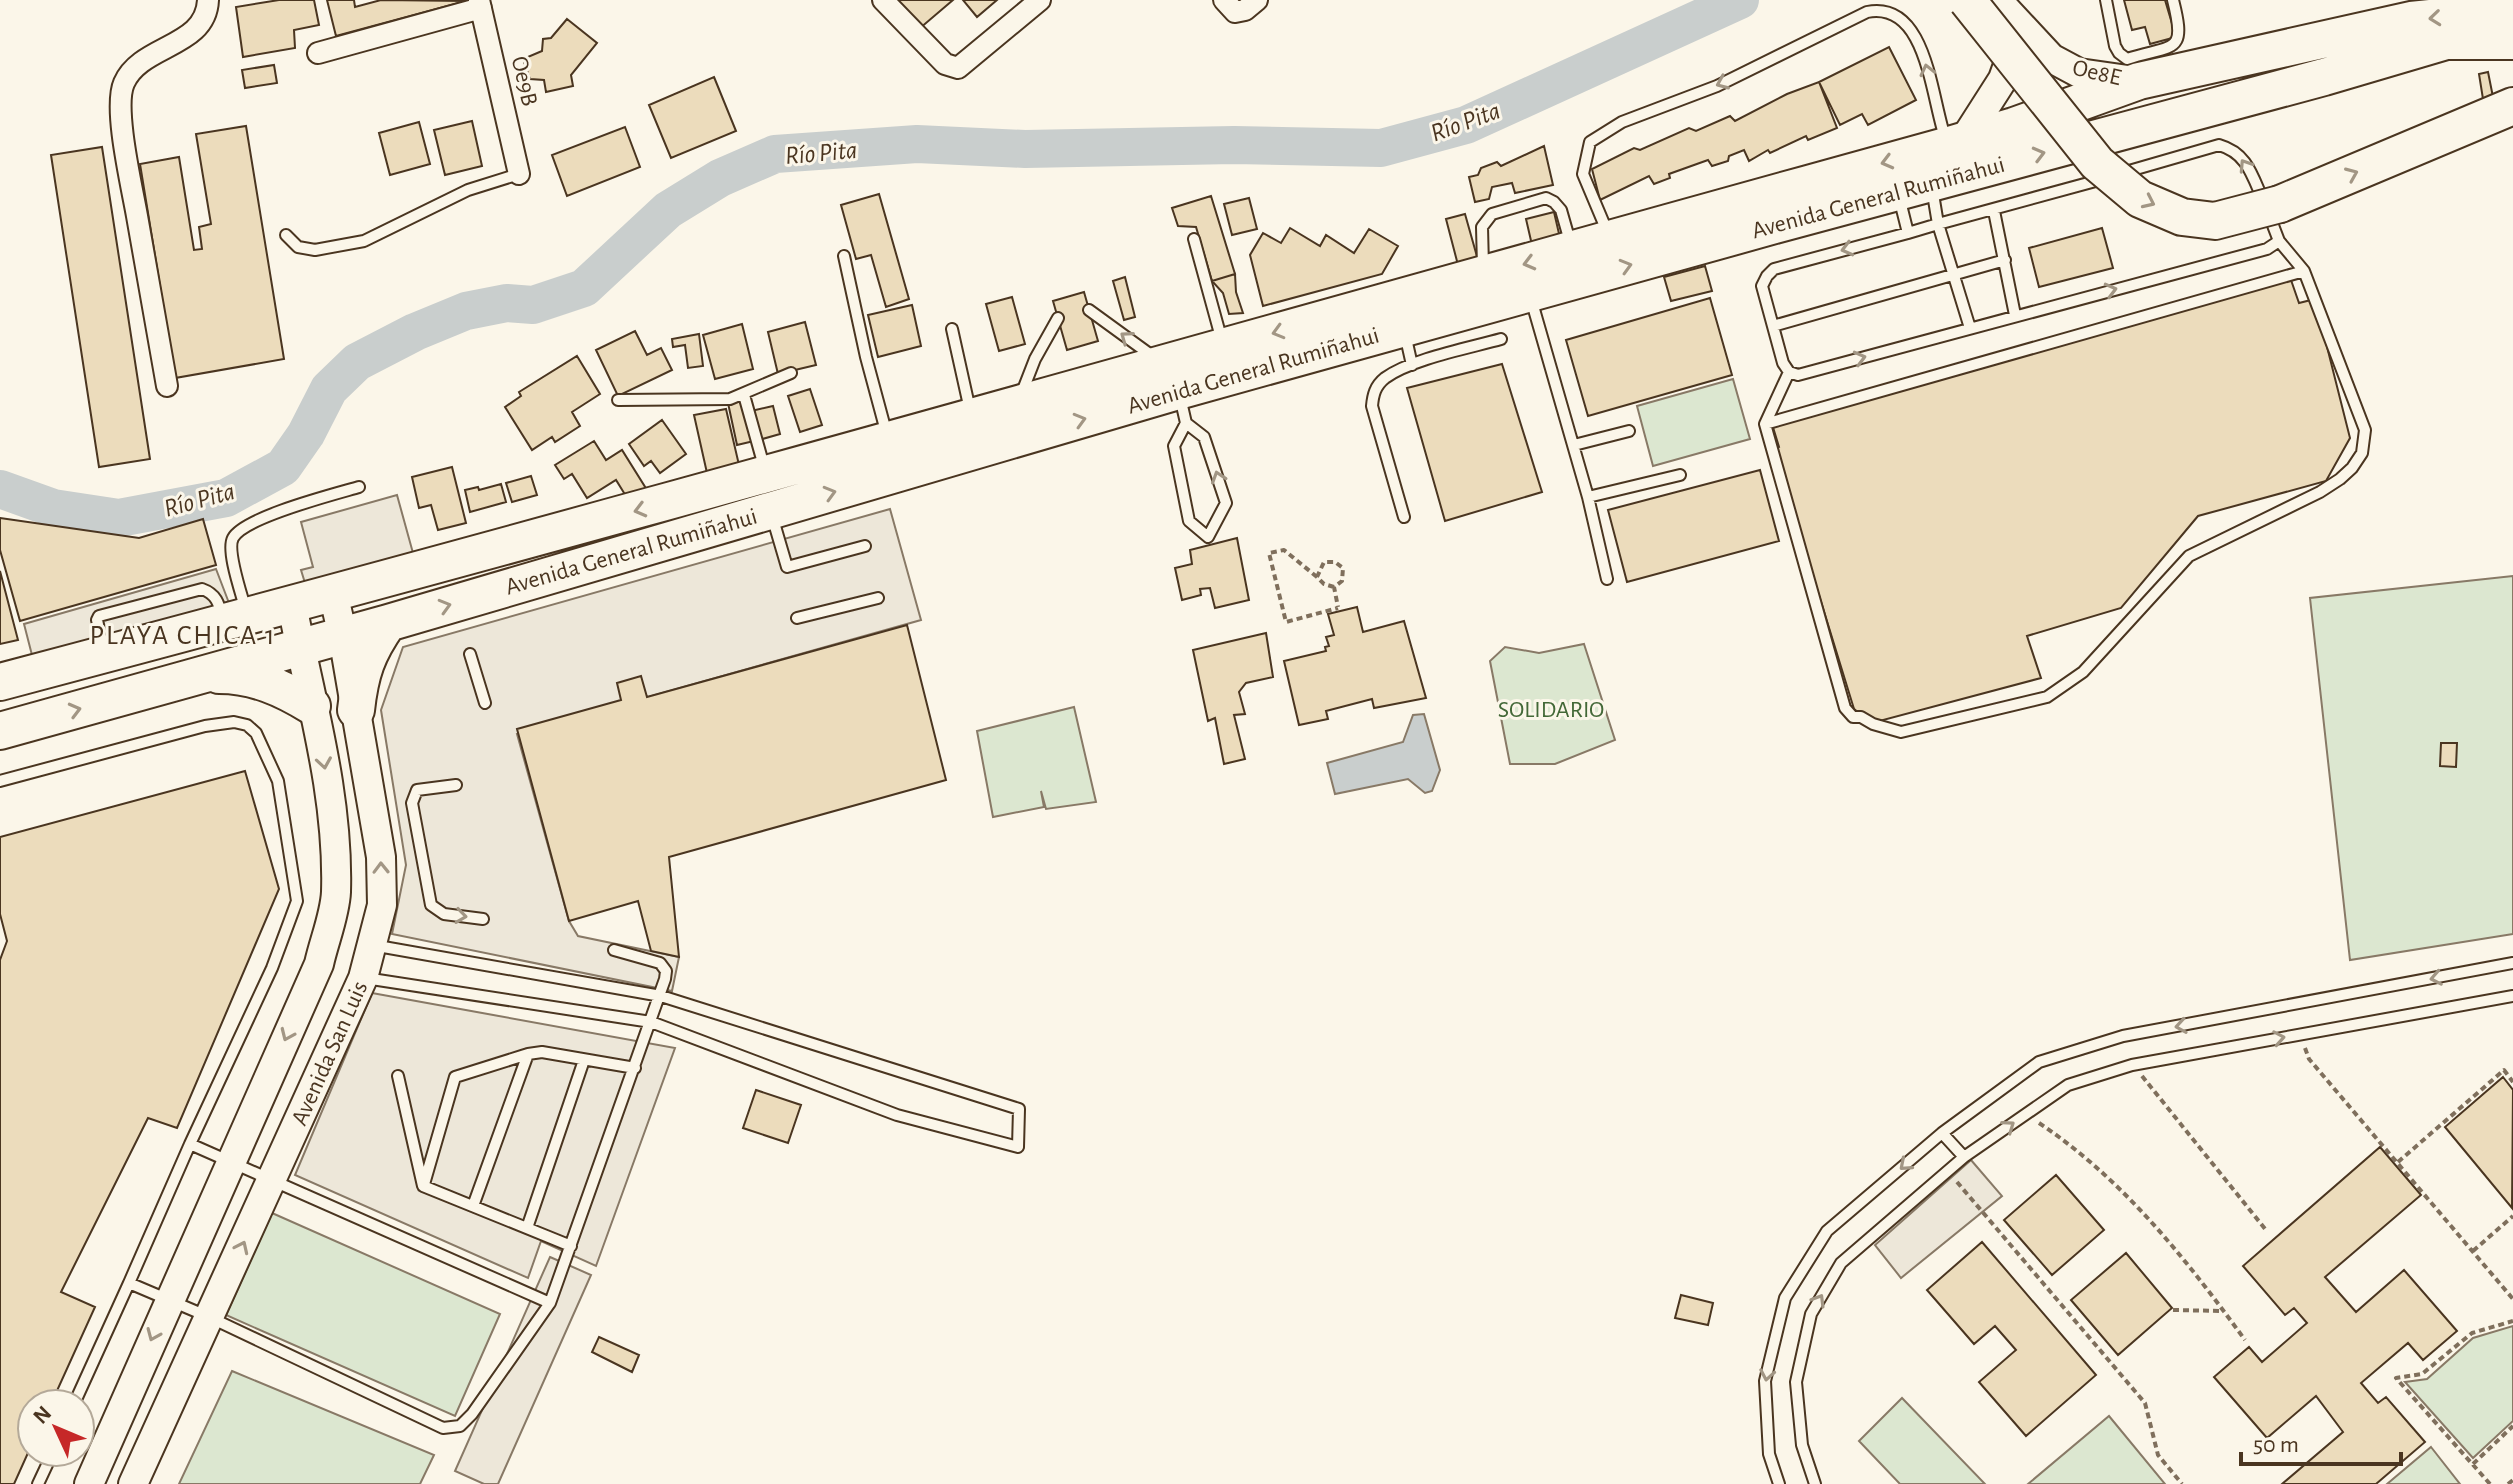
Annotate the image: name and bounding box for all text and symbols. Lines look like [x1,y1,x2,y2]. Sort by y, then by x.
one-way arrow [2428,9,2441,26]
street label: Oe9B [507,54,541,109]
street label: Oe8E [2070,56,2124,90]
one-way arrow [1919,64,1936,78]
one-way arrow [1716,74,1730,90]
water label: Río Pita [1427,97,1504,147]
water label: Río Pita [784,137,858,169]
one-way arrow [2032,146,2046,163]
street label: Avenida General Rumiñahui [1749,153,2007,243]
one-way arrow [1880,153,1894,170]
one-way arrow [2240,159,2255,173]
one-way arrow [2344,167,2358,183]
one-way arrow [2140,192,2155,208]
one-way arrow [1840,240,1854,257]
one-way arrow [1522,253,1536,270]
one-way arrow [1619,259,1633,275]
one-way arrow [2103,283,2117,299]
street label: Avenida General Rumiñahui [1125,323,1382,418]
one-way arrow [1272,323,1286,339]
one-way arrow [1120,332,1135,347]
one-way arrow [1852,351,1866,367]
one-way arrow [1072,413,1086,429]
one-way arrow [1211,471,1227,485]
water label: Río Pita [161,478,238,522]
one-way arrow [823,486,837,502]
one-way arrow [634,501,648,517]
street label: Avenida General Rumiñahui [503,504,760,599]
one-way arrow [438,599,452,615]
district label: PLAYA CHICA 1 [89,622,277,650]
park label: SOLIDARIO [1498,698,1604,722]
one-way arrow [68,703,82,719]
one-way arrow [315,757,332,770]
one-way arrow [372,861,390,874]
one-way arrow [454,907,467,924]
one-way arrow [2430,969,2444,986]
street label: Avenida San Luis [287,978,372,1129]
one-way arrow [2174,1017,2188,1034]
one-way arrow [281,1027,297,1041]
one-way arrow [2272,1031,2285,1048]
one-way arrow [2000,1121,2014,1136]
one-way arrow [1899,1155,1914,1170]
one-way arrow [232,1240,248,1255]
one-way arrow [1809,1294,1825,1309]
one-way arrow [147,1326,163,1341]
one-way arrow [1760,1368,1777,1382]
north arrow [16,1388,96,1468]
text: N [29,1402,56,1428]
scale bar [2241,1416,2401,1466]
text: 50 m [2253,1433,2299,1457]

